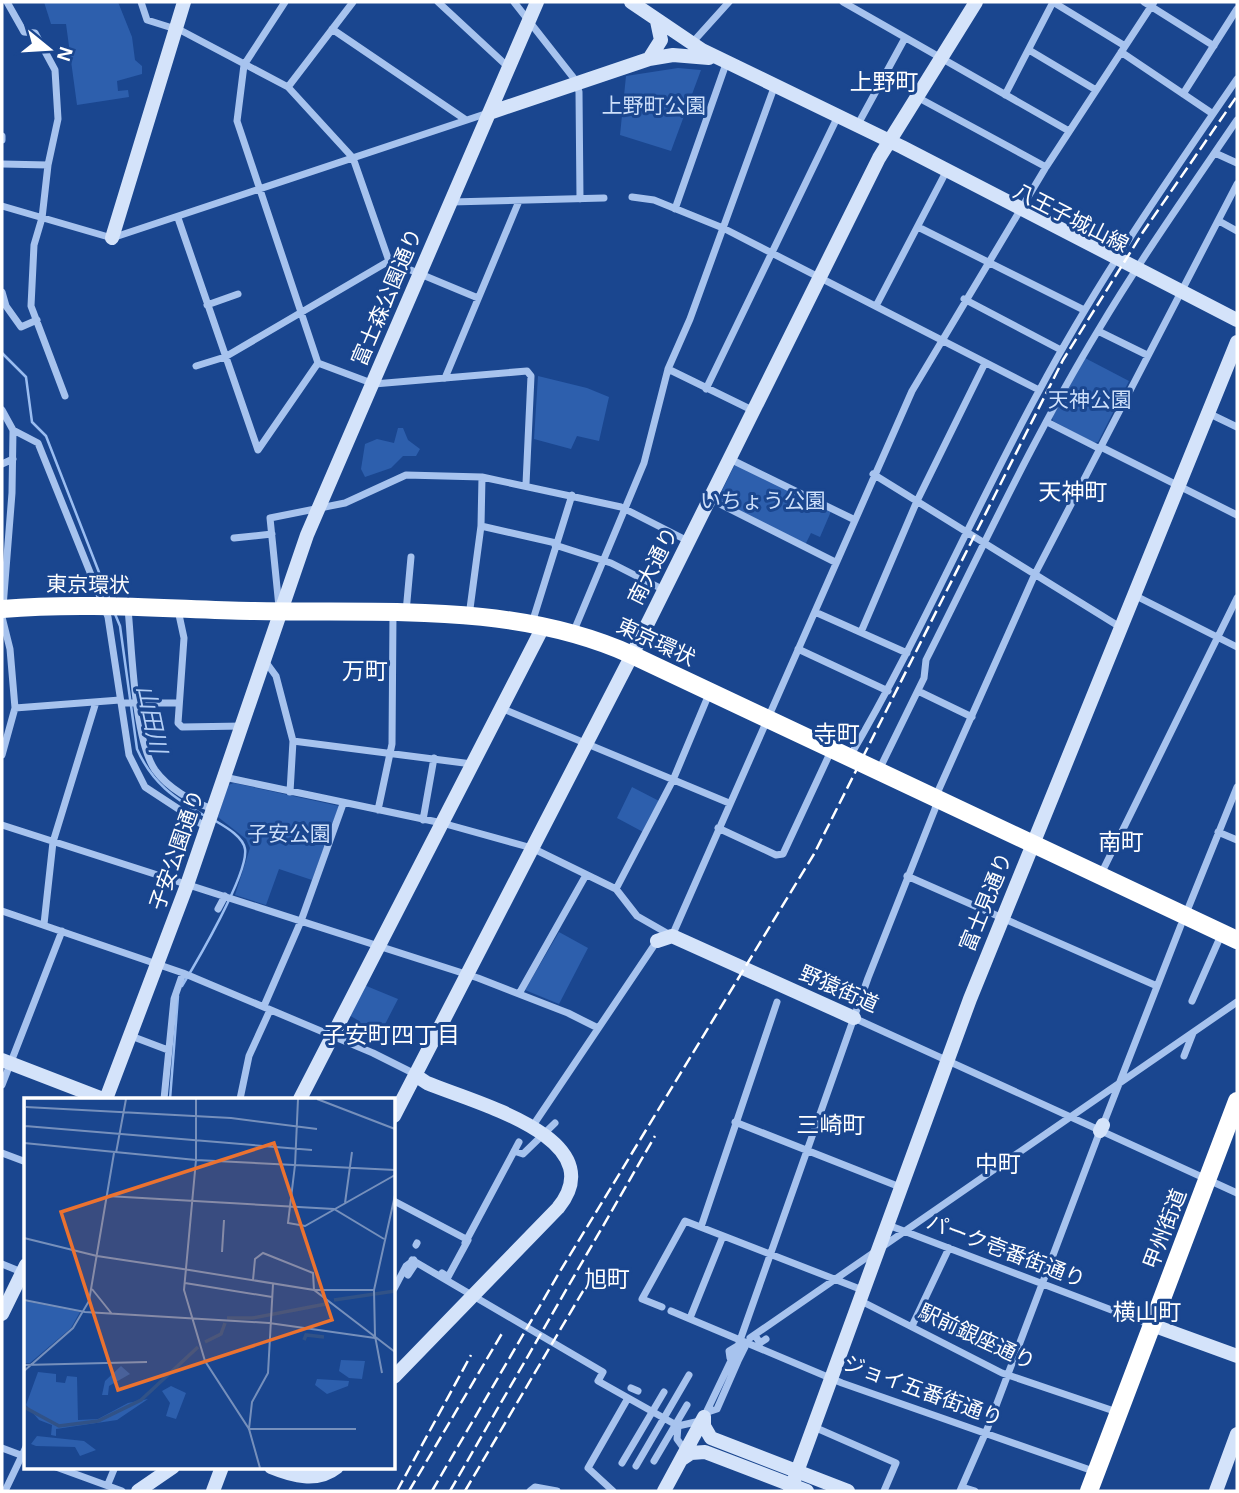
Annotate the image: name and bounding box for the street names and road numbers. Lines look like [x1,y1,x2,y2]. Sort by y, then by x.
street label: 八王子城山線 [1010,179,1133,256]
street label: 富士森公園通り [347,225,426,369]
street label: 南大通り [623,523,682,608]
street label: 東京環状 [46,572,130,597]
street label: 東京環状 [613,613,699,670]
street label: 子安公園通り [145,787,208,913]
street label: 富士見通り [955,849,1016,955]
street label: 野猿街道 [796,961,882,1016]
street label: 甲州街道 [1139,1185,1190,1272]
street label: パーク壱番街通り [924,1210,1089,1291]
street label: 駅前銀座通り [915,1299,1039,1374]
street label: ジョイ五番街通り [840,1351,1006,1430]

